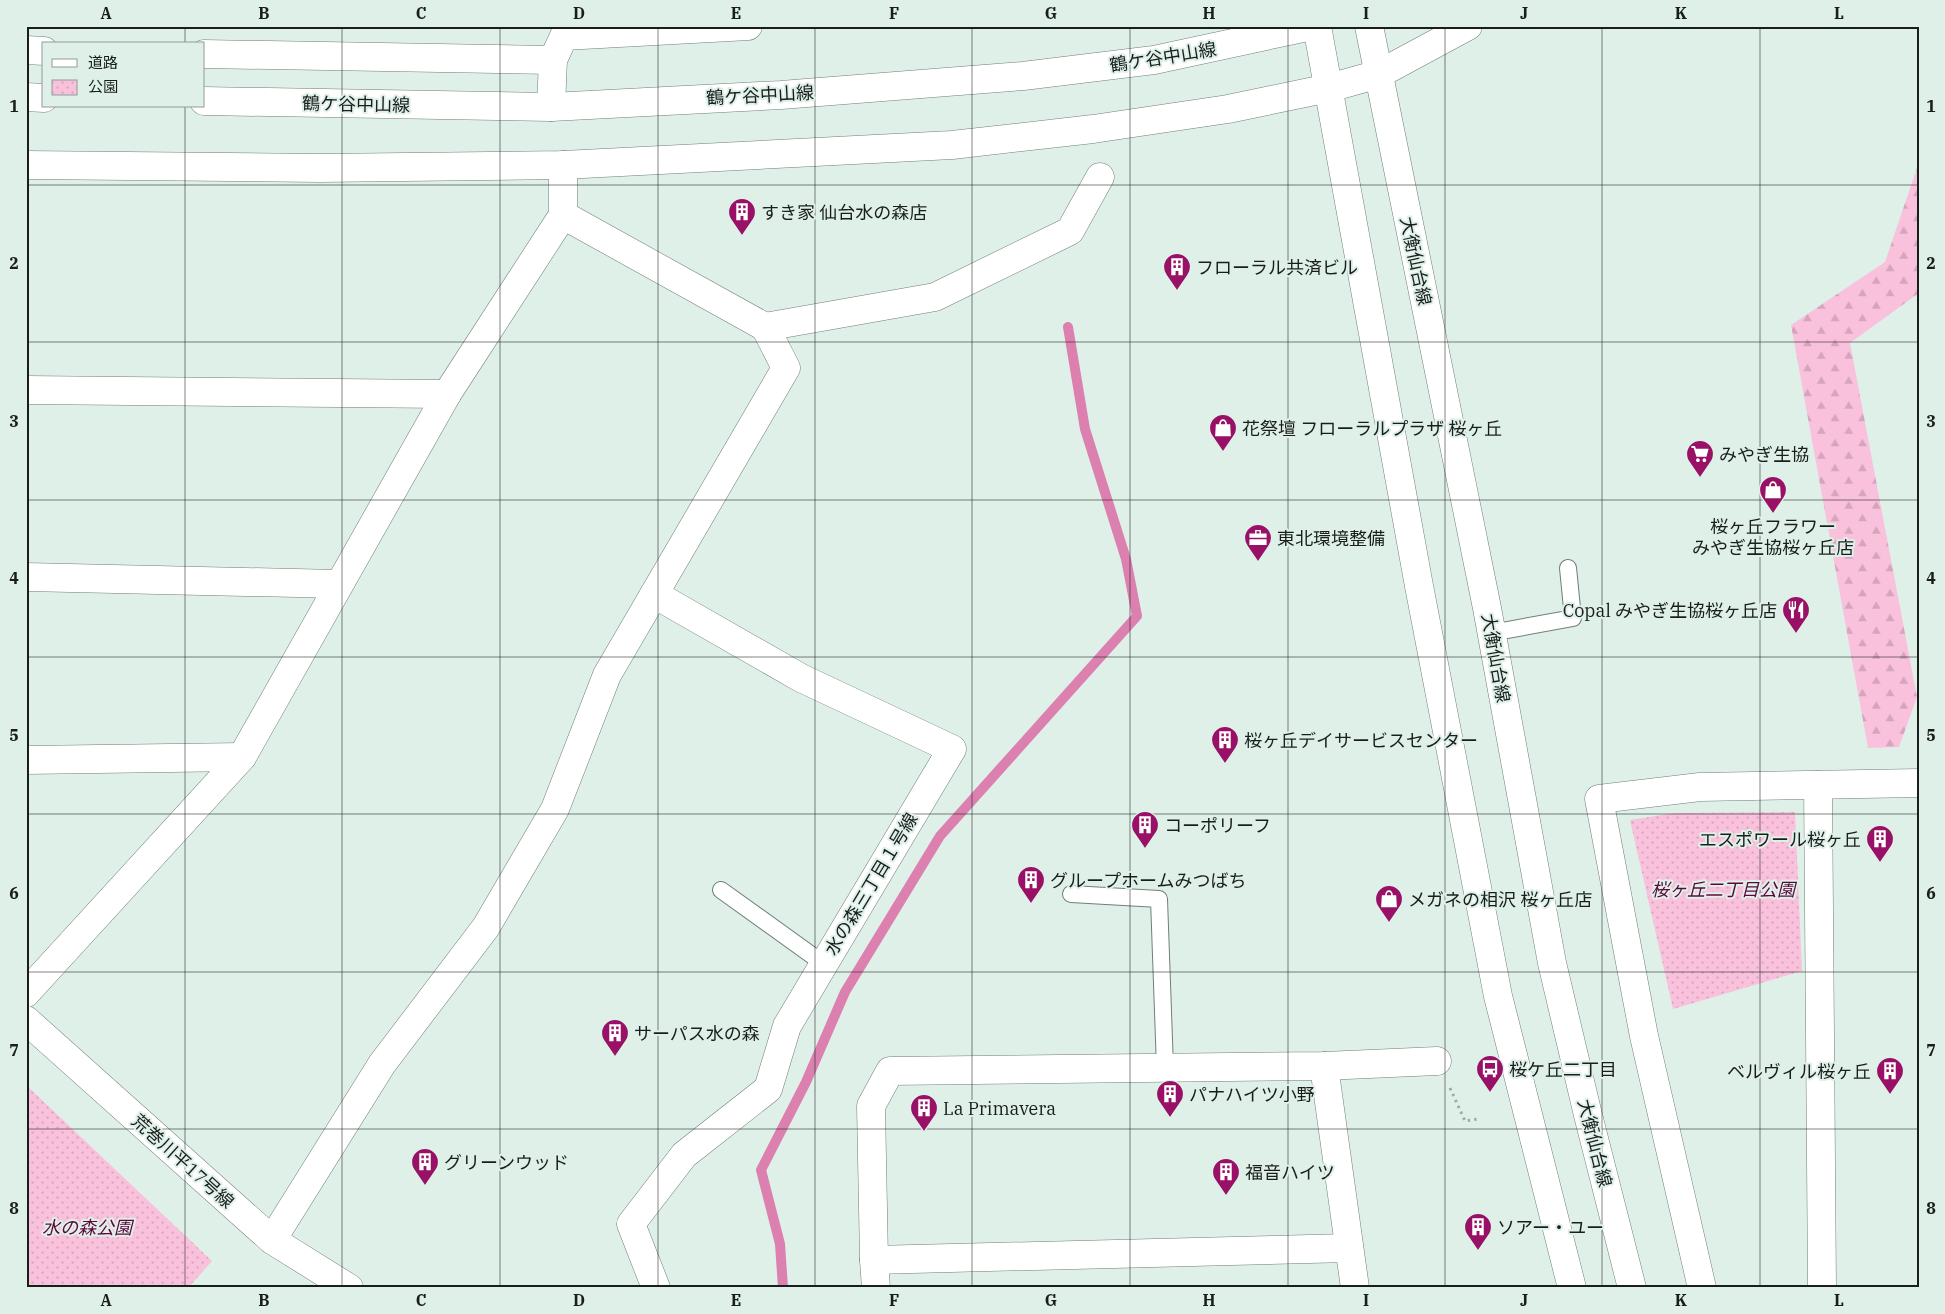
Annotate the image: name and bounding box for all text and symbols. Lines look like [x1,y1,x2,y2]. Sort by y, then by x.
text: A [100,3,112,23]
text: B [258,3,270,23]
text: C [416,3,426,23]
text: D [573,3,585,23]
text: E [731,3,741,23]
text: F [889,3,899,23]
text: G [1045,3,1057,23]
text: H [1203,3,1216,23]
text: I [1363,3,1369,23]
text: J [1520,3,1528,23]
text: K [1675,3,1688,23]
text: L [1834,3,1844,23]
street label: 鶴ケ谷中山線 [1108,37,1218,77]
legend [42,42,205,108]
text: 道路 [88,53,118,72]
text: 公園 [88,77,118,96]
street label: 鶴ケ谷中山線 [705,81,815,109]
street label: 鶴ケ谷中山線 [302,92,410,116]
text: 1 [9,96,19,116]
text: 1 [1926,96,1936,116]
building icon: すき家 仙台水の森店 [727,197,757,236]
place label: すき家 仙台水の森店 [761,201,927,224]
street label: 大衡仙台線 [1395,215,1437,307]
building icon: フローラル共済ビル [1162,252,1192,291]
text: 2 [9,253,19,273]
text: 2 [1926,253,1936,273]
place label: フローラル共済ビル [1196,256,1358,279]
text: 3 [9,411,19,431]
text: 3 [1926,411,1936,431]
shop icon: 花祭壇 フローラルプラザ 桜ヶ丘 [1208,413,1238,452]
place label: 花祭壇 フローラルプラザ 桜ヶ丘 [1242,417,1502,440]
supermarket icon: みやぎ生協 [1685,439,1715,478]
place label: みやぎ生協 [1719,443,1809,466]
shop icon: 桜ヶ丘フラワー みやぎ生協桜ヶ丘店 [1758,475,1788,514]
place label: 桜ヶ丘フラワー みやぎ生協桜ヶ丘店 [1692,515,1854,559]
office icon: 東北環境整備 [1243,523,1273,562]
place label: 東北環境整備 [1277,527,1385,550]
text: 4 [9,568,19,588]
text: 4 [1926,568,1936,588]
restaurant icon: Copal みやぎ生協桜ヶ丘店 [1781,595,1811,634]
place label: Copal みやぎ生協桜ヶ丘店 [1563,599,1777,622]
street label: 大衡仙台線 [1477,612,1515,704]
text: 5 [9,725,19,745]
building icon: 桜ヶ丘デイサービスセンター [1210,725,1240,764]
text: 5 [1926,725,1936,745]
place label: 桜ヶ丘デイサービスセンター [1244,729,1478,752]
street label: 水の森三丁目１号線 [819,809,923,959]
building icon: コーポリーフ [1130,810,1160,849]
place label: コーポリーフ [1164,814,1271,837]
building icon: エスポワール桜ヶ丘 [1865,824,1895,863]
place label: エスポワール桜ヶ丘 [1699,828,1861,851]
building icon: グループホームみつばち [1016,865,1046,904]
place label: グループホームみつばち [1050,869,1246,892]
park label: 桜ヶ丘二丁目公園 [1651,878,1798,901]
text: 6 [9,883,19,903]
text: 6 [1926,883,1936,903]
shop icon: メガネの相沢 桜ヶ丘店 [1374,884,1404,923]
place label: メガネの相沢 桜ヶ丘店 [1408,888,1592,911]
building icon: サーパス水の森 [600,1018,630,1057]
place label: サーパス水の森 [634,1022,760,1045]
text: 7 [9,1040,19,1060]
text: 7 [1926,1040,1936,1060]
bus stop icon: 桜ケ丘二丁目 [1475,1054,1505,1093]
building icon: ベルヴィル桜ヶ丘 [1875,1056,1905,1095]
place label: 桜ケ丘二丁目 [1509,1058,1617,1081]
place label: ベルヴィル桜ヶ丘 [1727,1060,1871,1083]
building icon: パナハイツ小野 [1155,1079,1185,1118]
place label: パナハイツ小野 [1189,1083,1315,1106]
building icon: La Primavera [909,1093,939,1132]
place label: La Primavera [943,1097,1056,1120]
street label: 大衡仙台線 [1573,1097,1617,1189]
street label: 荒巻川平17号線 [127,1109,239,1213]
building icon: グリーンウッド [410,1147,440,1186]
place label: グリーンウッド [444,1151,569,1174]
building icon: 福音ハイツ [1211,1157,1241,1196]
place label: 福音ハイツ [1245,1161,1335,1184]
text: 8 [9,1198,19,1218]
text: 8 [1926,1198,1936,1218]
building icon: ソアー・ユー [1463,1212,1493,1251]
park label: 水の森公園 [42,1216,135,1239]
place label: ソアー・ユー [1497,1216,1604,1239]
text: A [100,1290,112,1310]
text: B [258,1290,270,1310]
text: C [416,1290,426,1310]
text: D [573,1290,585,1310]
text: E [731,1290,741,1310]
text: F [889,1290,899,1310]
text: G [1045,1290,1057,1310]
text: H [1203,1290,1216,1310]
text: I [1363,1290,1369,1310]
text: J [1520,1290,1528,1310]
text: K [1675,1290,1688,1310]
text: L [1834,1290,1844,1310]

